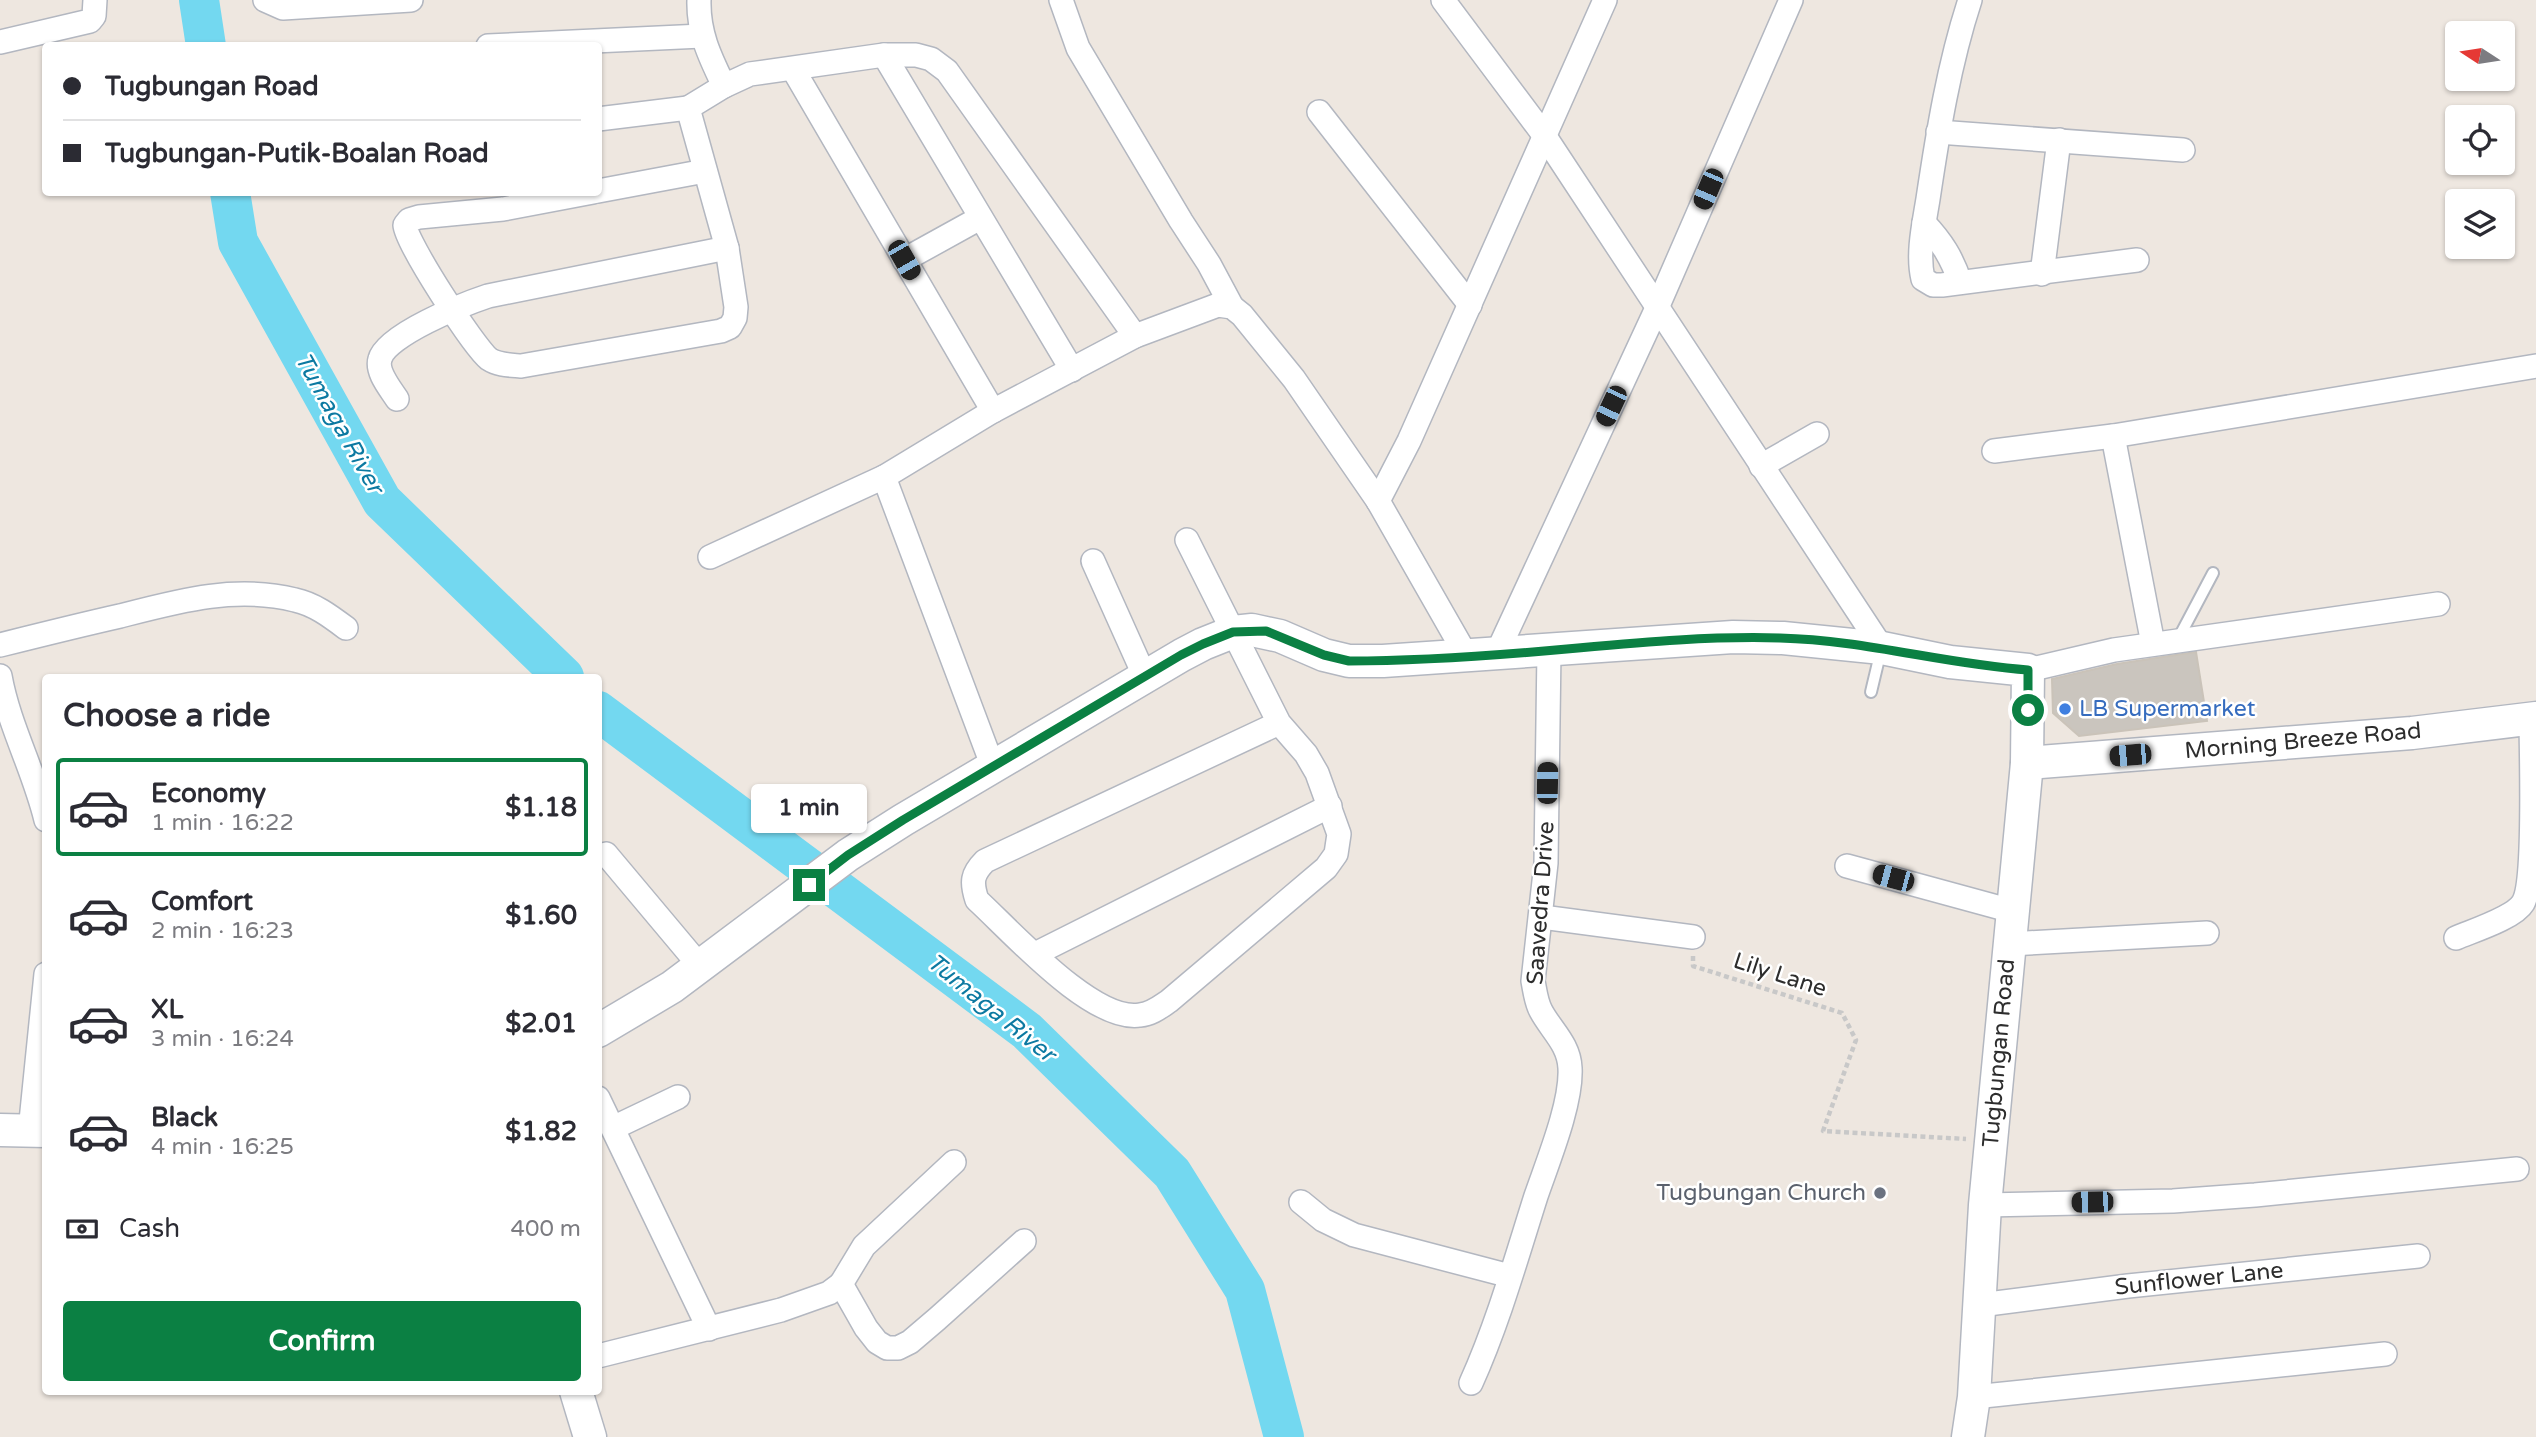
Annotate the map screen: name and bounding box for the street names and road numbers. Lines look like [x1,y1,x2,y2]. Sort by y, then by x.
street label: Morning Breeze Road [2184,717,2422,765]
street label: Saavedra Drive [1521,820,1561,986]
street label: Lily Lane [1730,947,1830,1003]
street label: Tugbungan Road [1977,958,2021,1148]
street label: Sunflower Lane [2113,1256,2285,1302]

